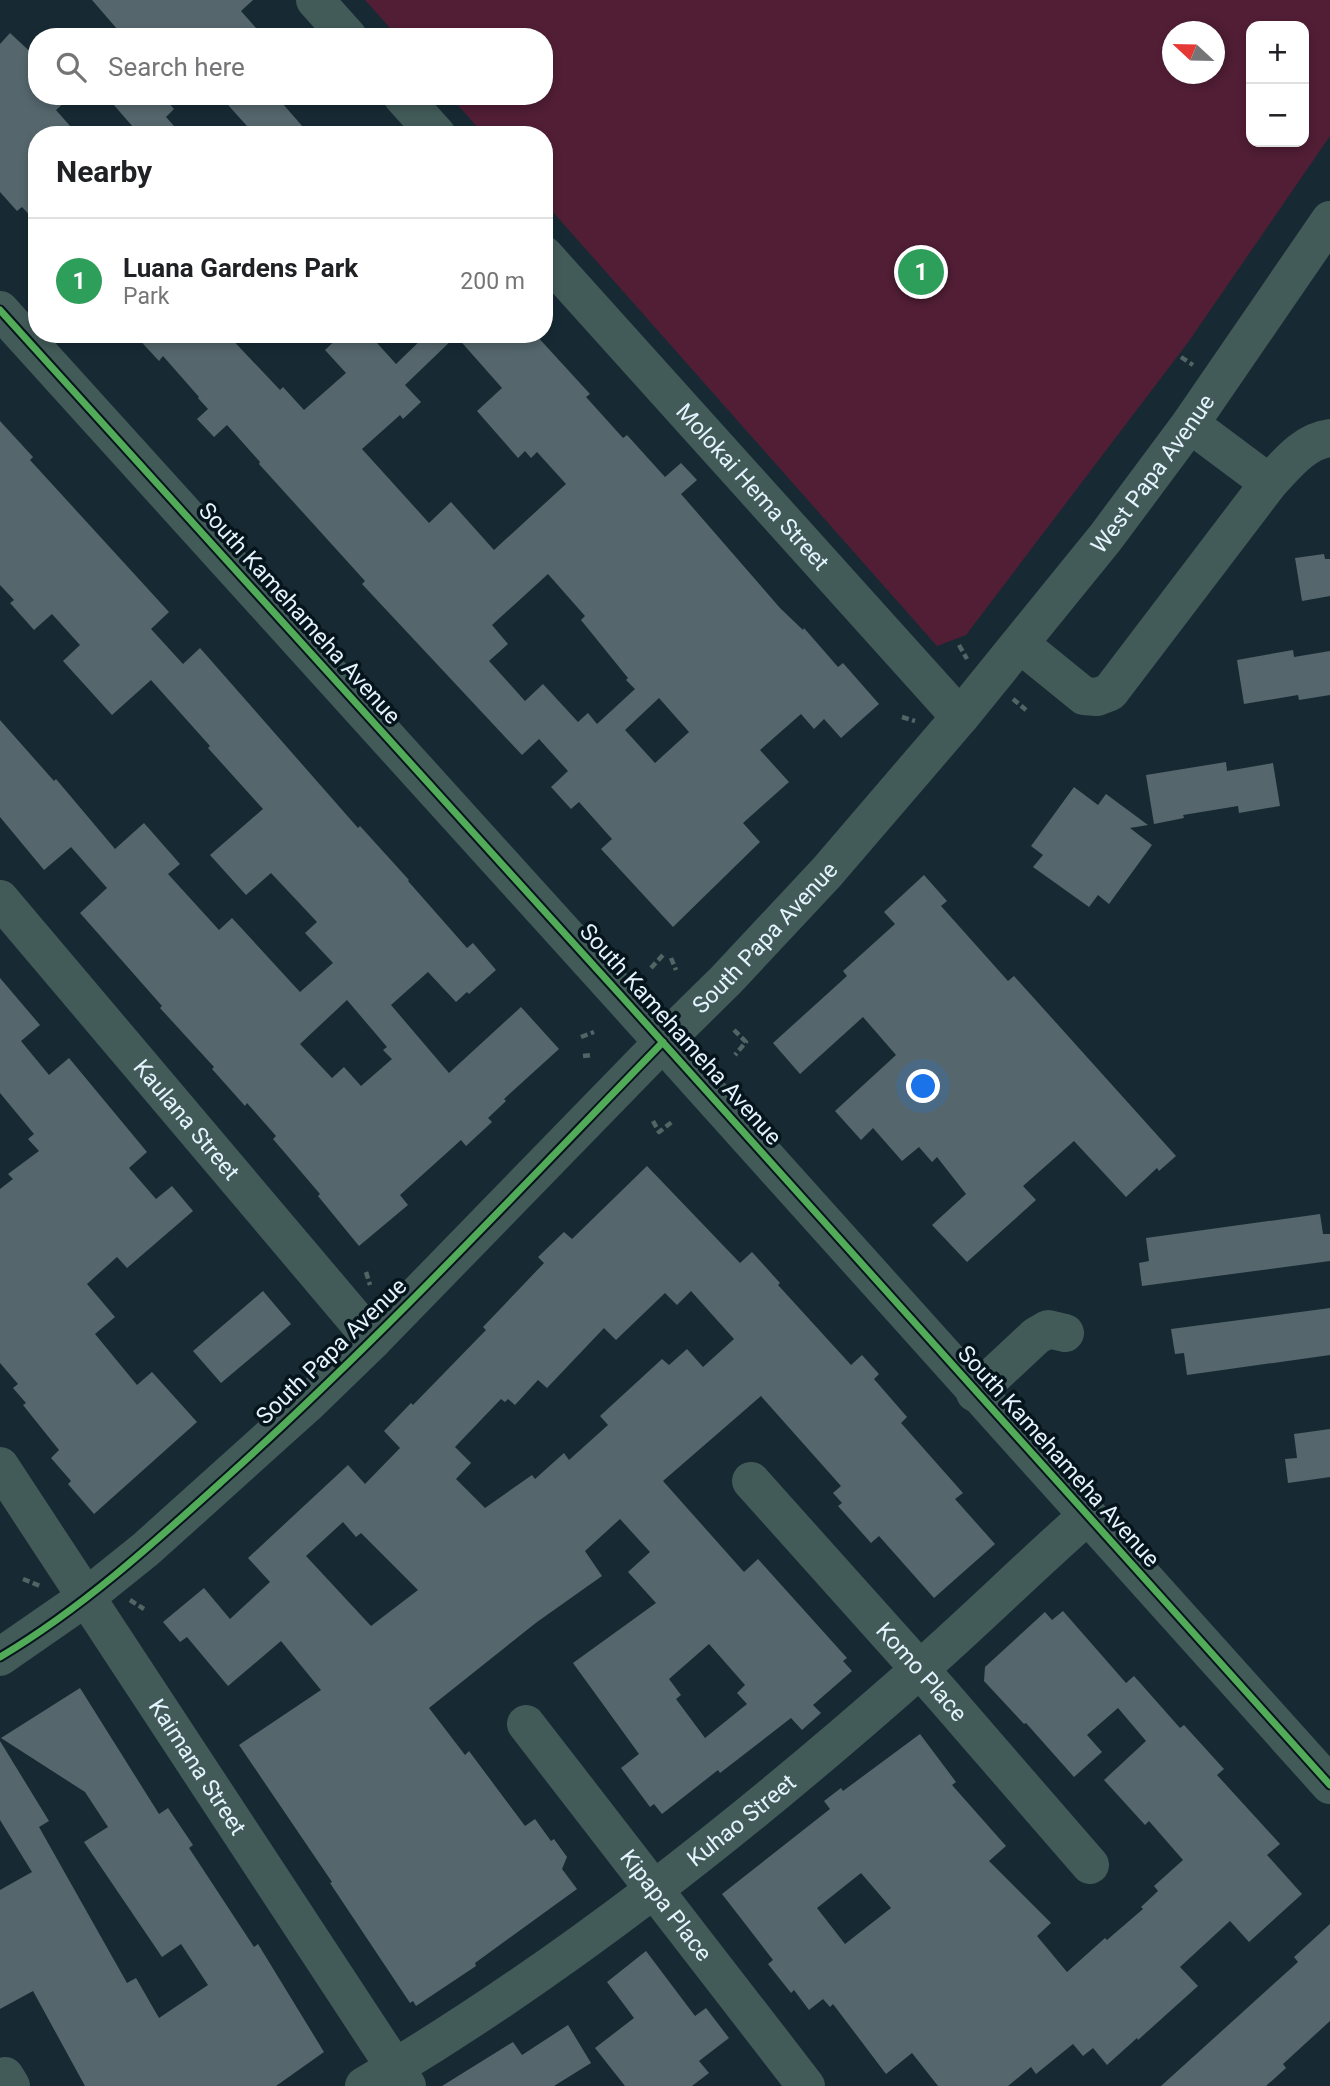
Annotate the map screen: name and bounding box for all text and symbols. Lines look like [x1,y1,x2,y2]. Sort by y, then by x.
north arrow [1162,21,1225,84]
map controls [1246,21,1309,147]
button: + [1246,21,1309,84]
search box [28,28,553,105]
icon: search [52,48,90,86]
text: Search here [108,52,245,82]
button: − [1246,84,1309,147]
text: Nearby [56,154,152,189]
pin: 1 [898,246,944,298]
text: Luana Gardens Park [123,253,358,283]
text: 1 [72,268,86,295]
text: 200 m [460,268,525,295]
text: Park [123,283,169,310]
street label: West Papa Avenue [1085,389,1220,559]
street label: Molokai Hema Street [670,398,834,576]
street label: South Kamehameha Avenue [193,497,406,729]
street label: South Papa Avenue [687,857,843,1019]
street label: South Kamehameha Avenue [574,918,787,1150]
street label: Kaulana Street [128,1054,245,1186]
your location [906,1069,940,1103]
street label: South Papa Avenue [251,1273,412,1430]
street label: South Kamehameha Avenue [952,1340,1165,1572]
street label: Komo Place [870,1617,972,1727]
street label: Kaimana Street [143,1694,251,1840]
street label: Kuhao Street [682,1769,801,1873]
street label: Kipapa Place [614,1844,717,1967]

